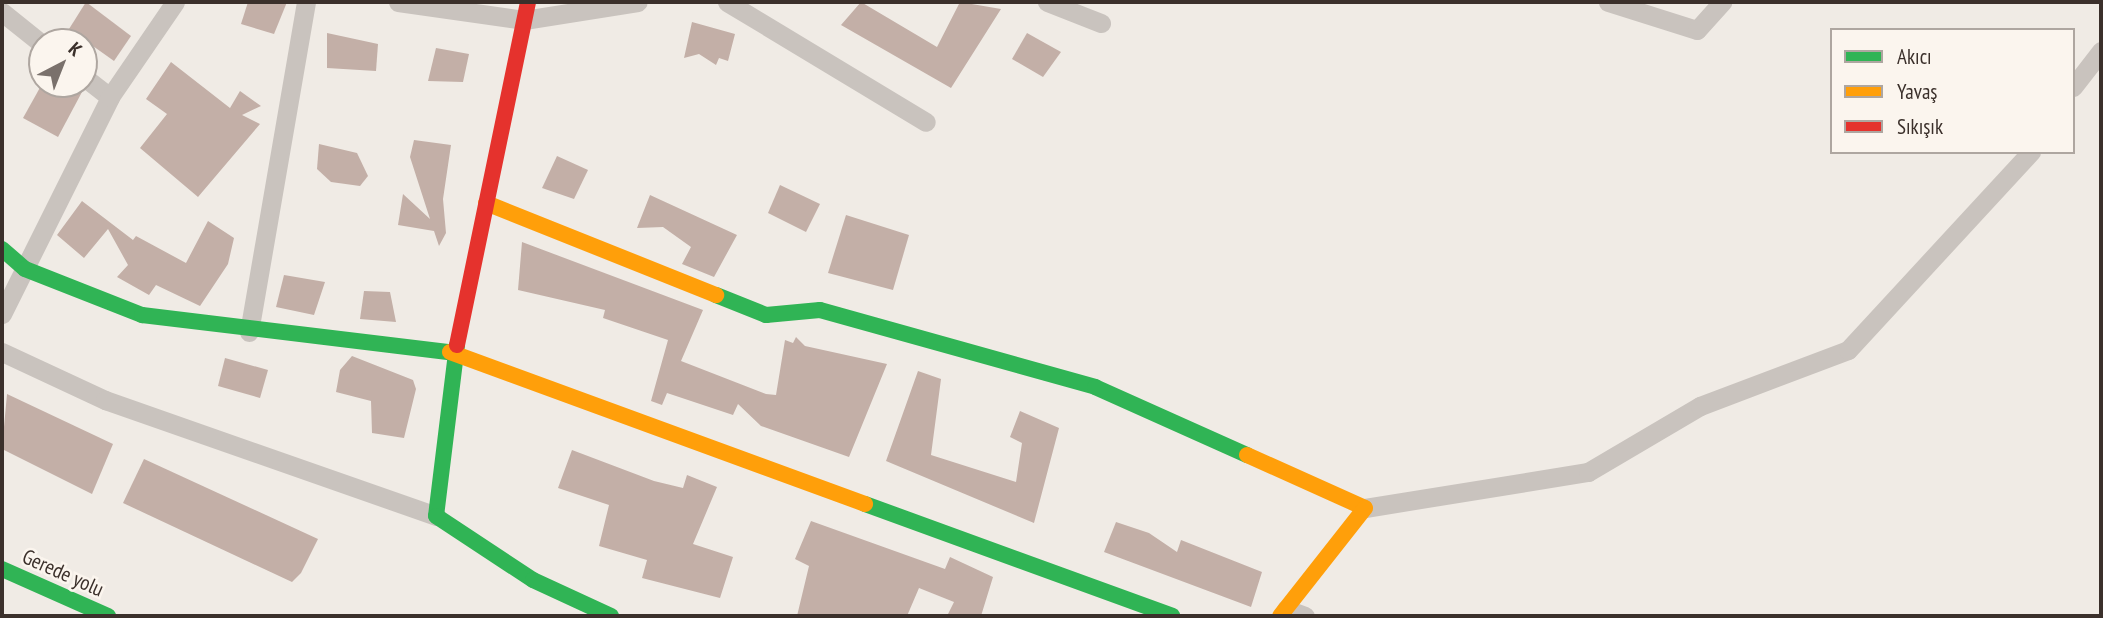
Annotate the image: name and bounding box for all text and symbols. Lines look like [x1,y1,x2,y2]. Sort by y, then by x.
north arrow [28,28,98,98]
legend [1830,28,2075,154]
text: K [64,37,87,61]
text: Akıcı [1897,43,1932,70]
text: Yavaş [1897,78,1937,105]
text: Sıkışık [1897,113,1943,140]
street label: Gerede yolu [18,544,108,602]

